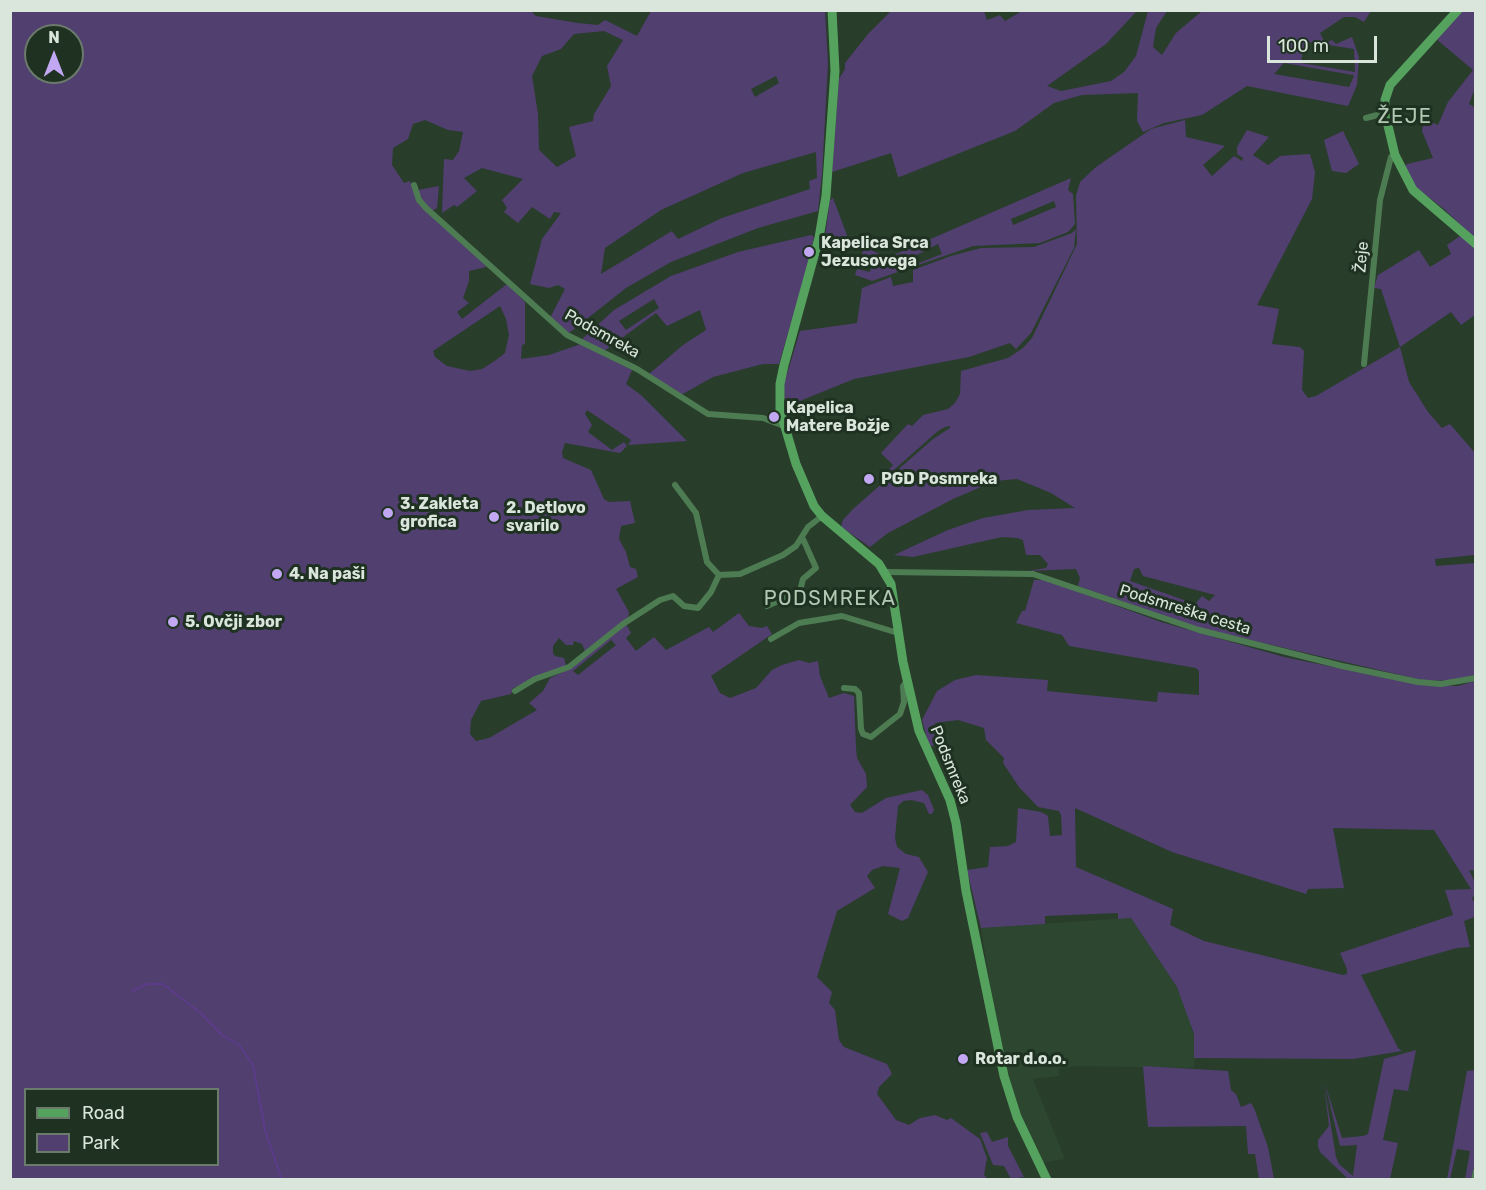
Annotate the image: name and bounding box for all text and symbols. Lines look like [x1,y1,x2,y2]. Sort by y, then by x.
north arrow [24,24,84,84]
scale bar [1270,24,1380,62]
text: N [48,28,60,47]
text: 100 m [1278,35,1329,57]
district label: ŽEJE [1378,105,1432,129]
place label: Kapelica Srca Jezusovega [821,233,929,271]
street label: Žeje [1351,241,1373,273]
marker: Kapelica Srca Jezusovega [802,245,816,259]
street label: Podsmreka [561,305,643,363]
place label: Kapelica Matere Božje [786,398,890,436]
marker: Kapelica Matere Božje [767,410,781,424]
place label: PGD Posmreka [881,469,998,489]
marker: PGD Posmreka [862,472,876,486]
place label: 3. Zakleta grofica [400,494,479,532]
place label: 2. Detlovo svarilo [506,498,586,536]
marker: 3. Zakleta grofica [381,506,395,520]
marker: 2. Detlovo svarilo [487,510,501,524]
place label: 4. Na paši [289,564,365,584]
marker: 4. Na paši [270,567,284,581]
street label: Podsmreška cesta [1117,581,1253,639]
district label: PODSMREKA [764,587,896,611]
place label: 5. Ovčji zbor [185,612,282,632]
marker: 5. Ovčji zbor [166,615,180,629]
street label: Podsmreka [926,723,974,807]
place label: Rotar d.o.o. [975,1049,1066,1069]
marker: Rotar d.o.o. [956,1052,970,1066]
legend [24,1088,219,1166]
text: Road [82,1102,125,1124]
text: Park [82,1132,119,1154]

